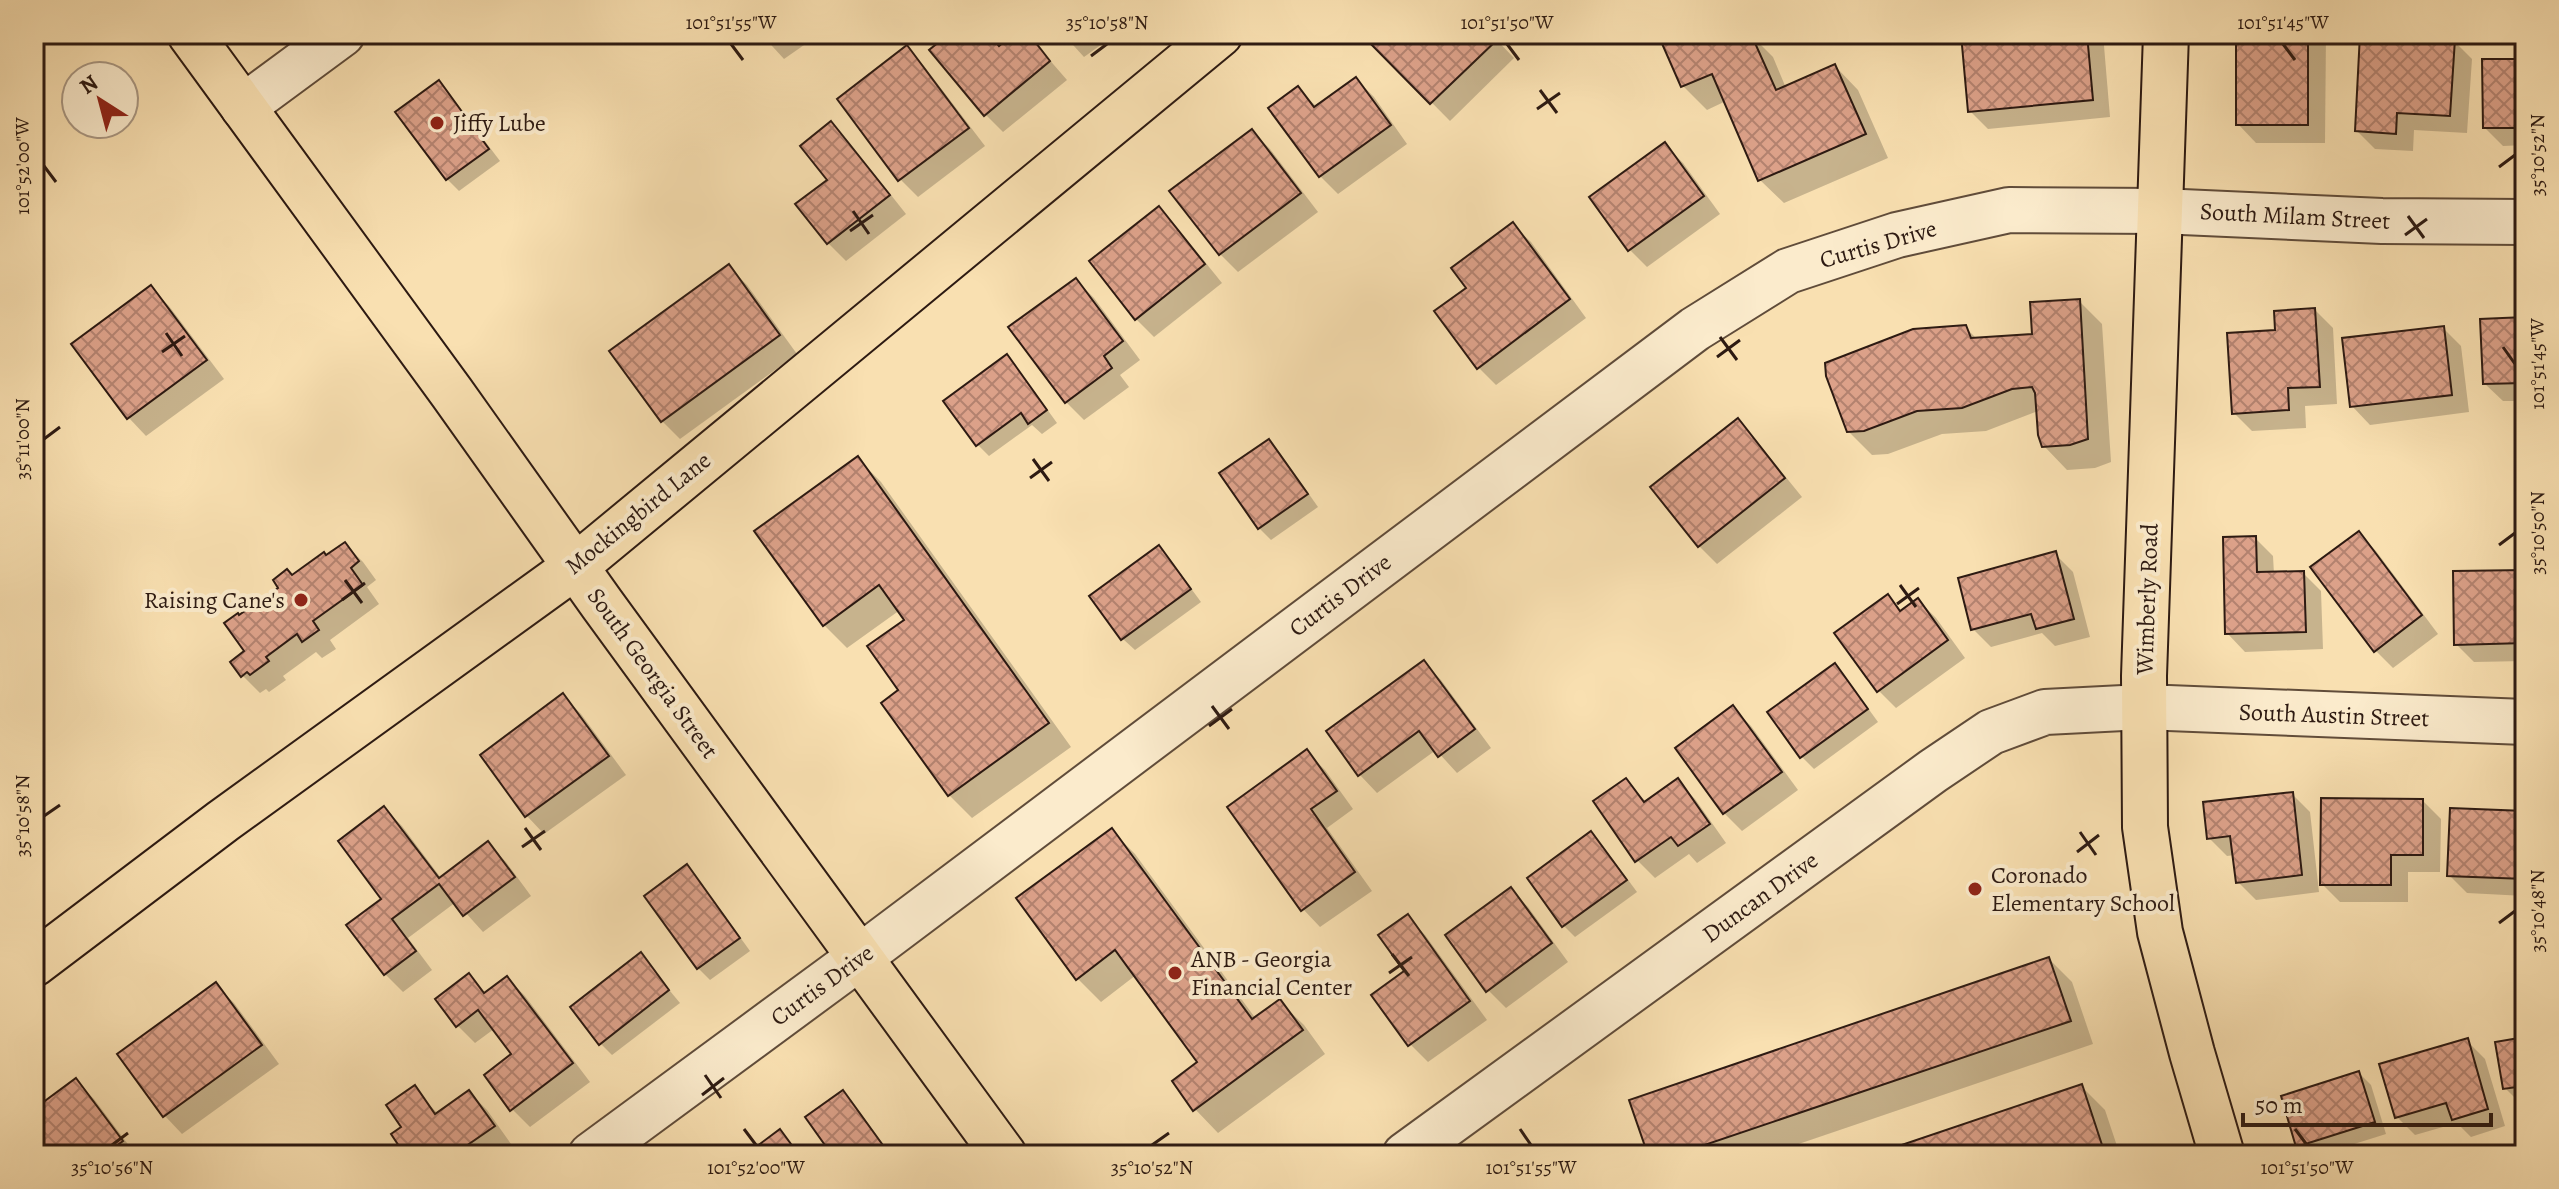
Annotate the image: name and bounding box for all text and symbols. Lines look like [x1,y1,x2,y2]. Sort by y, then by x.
text: 101°51'55"W [685,9,777,36]
text: 35°10'58"N [1066,9,1148,36]
text: 101°51'50"W [1460,9,1554,36]
text: 101°51'45"W [2237,9,2329,36]
north arrow [60,60,140,140]
text: N [74,68,104,101]
place label: Jiffy Lube [453,107,546,139]
marker: Jiffy Lube [428,114,446,132]
text: 35°10'52"N [2524,114,2551,196]
text: 101°52'00"W [9,117,36,215]
street label: South Milam Street [2199,195,2391,237]
street label: Curtis Drive [1816,212,1940,276]
text: 101°51'45"W [2524,318,2551,410]
text: 35°11'00"N [9,398,36,480]
street label: Mockingbird Lane [559,444,717,582]
text: 35°10'50"N [2524,491,2551,575]
street label: Wimberly Road [2128,523,2166,676]
street label: Curtis Drive [1282,546,1398,644]
street label: South Georgia Street [580,581,726,765]
place label: Raising Cane's [144,584,285,616]
marker: Raising Cane's [292,591,310,609]
street label: South Austin Street [2238,696,2430,734]
text: 35°10'58"N [9,775,36,857]
street label: Duncan Drive [1696,844,1824,950]
place label: Coronado Elementary School [1991,859,2175,919]
text: 35°10'48"N [2524,869,2551,953]
marker: Coronado Elementary School [1966,880,1984,898]
street label: Curtis Drive [764,937,880,1033]
place label: ANB - Georgia Financial Center [1190,943,1352,1003]
marker: ANB - Georgia Financial Center [1166,964,1184,982]
scale bar [2243,1077,2491,1127]
text: 50 m [2255,1089,2303,1121]
text: 35°10'56"N [71,1154,153,1181]
text: 101°52'00"W [707,1154,805,1181]
text: 35°10'52"N [1111,1154,1193,1181]
text: 101°51'55"W [1485,1154,1577,1181]
text: 101°51'50"W [2260,1154,2354,1181]

